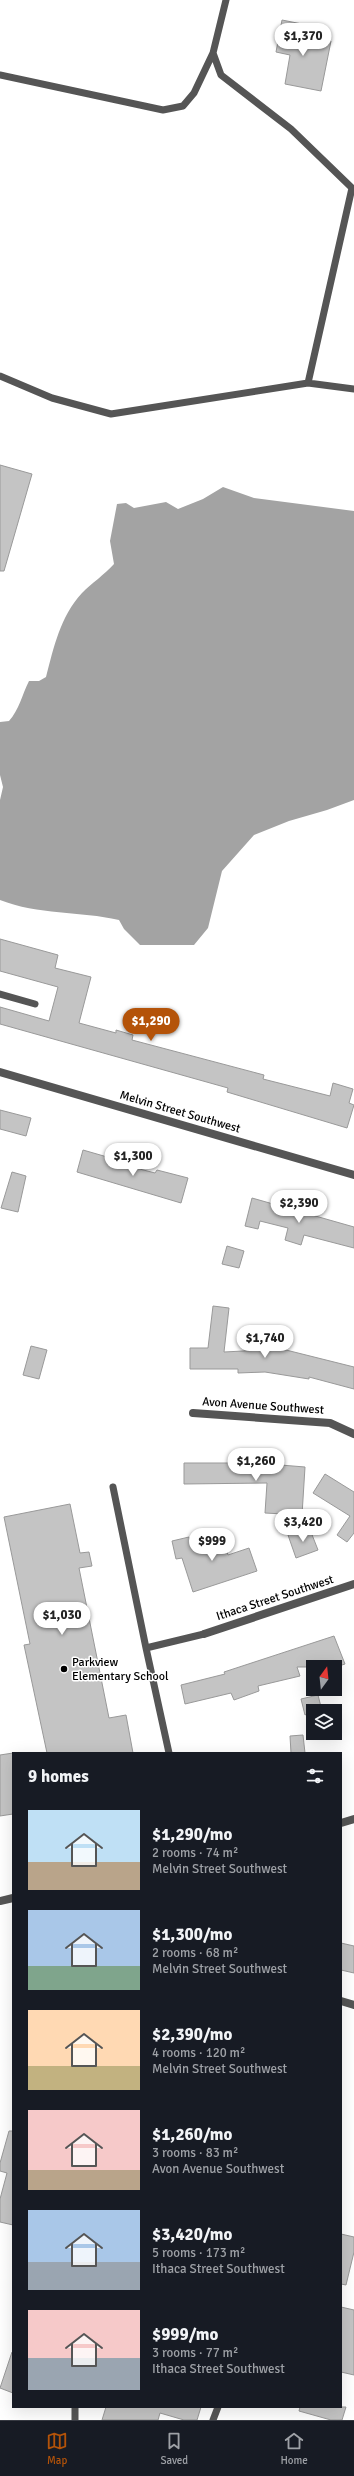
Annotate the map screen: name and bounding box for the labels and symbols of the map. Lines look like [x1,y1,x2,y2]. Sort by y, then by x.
pin: $1,370 [270,23,336,57]
pin: $1,290 [118,1008,184,1042]
street label: Melvin Street Southwest [118,1088,242,1136]
pin: $1,300 [100,1143,166,1177]
pin: $2,390 [266,1190,332,1224]
pin: $1,740 [232,1325,298,1359]
street label: Avon Avenue Southwest [202,1394,324,1418]
pin: $1,260 [223,1448,289,1482]
pin: $3,420 [270,1509,336,1543]
pin: $999 [188,1528,236,1562]
street label: Ithaca Street Southwest [214,1572,336,1624]
pin: $1,030 [29,1602,95,1636]
place label: Parkview Elementary School [72,1655,169,1684]
north arrow [306,1660,342,1696]
marker: Parkview Elementary School [59,1664,69,1674]

